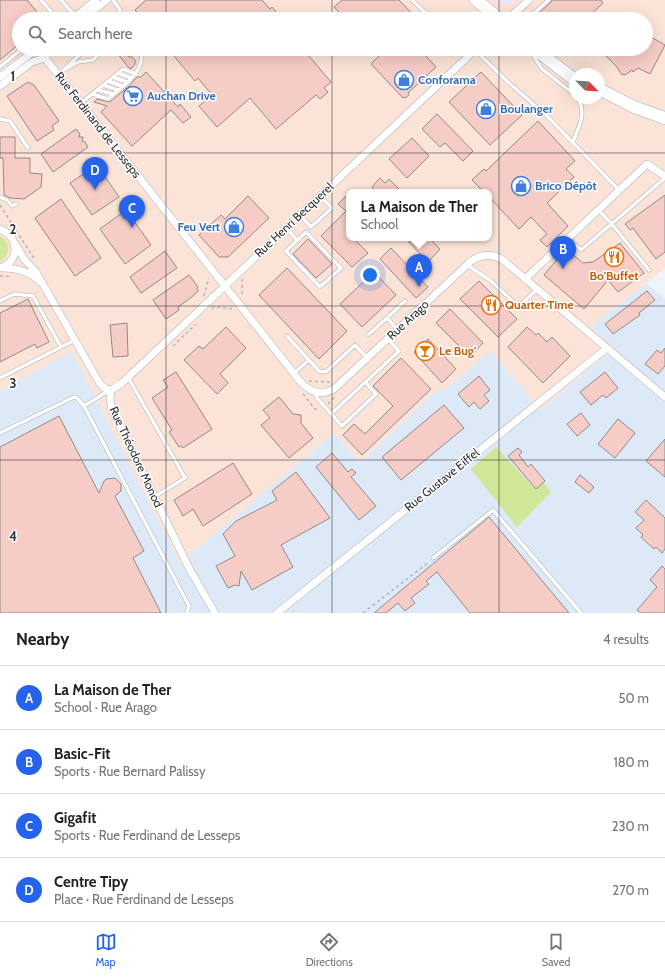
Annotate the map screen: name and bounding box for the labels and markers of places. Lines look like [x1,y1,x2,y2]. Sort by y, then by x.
shop icon: Conforama [393,69,415,91]
place label: Conforama [418,72,476,87]
supermarket icon: Auchan Drive [122,85,144,107]
place label: Auchan Drive [147,88,216,103]
shop icon: Boulanger [475,98,497,120]
place label: Boulanger [500,101,553,116]
pin: D [82,157,108,190]
shop icon: Brico Dépôt [510,175,532,197]
place label: Brico Dépôt [535,178,597,193]
pin: C [119,195,145,228]
shop icon: Feu Vert [223,216,245,238]
place label: Feu Vert [178,219,220,234]
pin: B [550,236,576,269]
restaurant icon: Bo'Buffet [603,246,625,268]
pin: A [406,254,432,287]
place label: Bo'Buffet [590,268,638,283]
restaurant icon: Quarter Time [480,294,502,316]
place label: Quarter Time [505,297,574,312]
bar icon: Le Bug' [414,340,436,362]
place label: Le Bug' [439,343,476,358]

